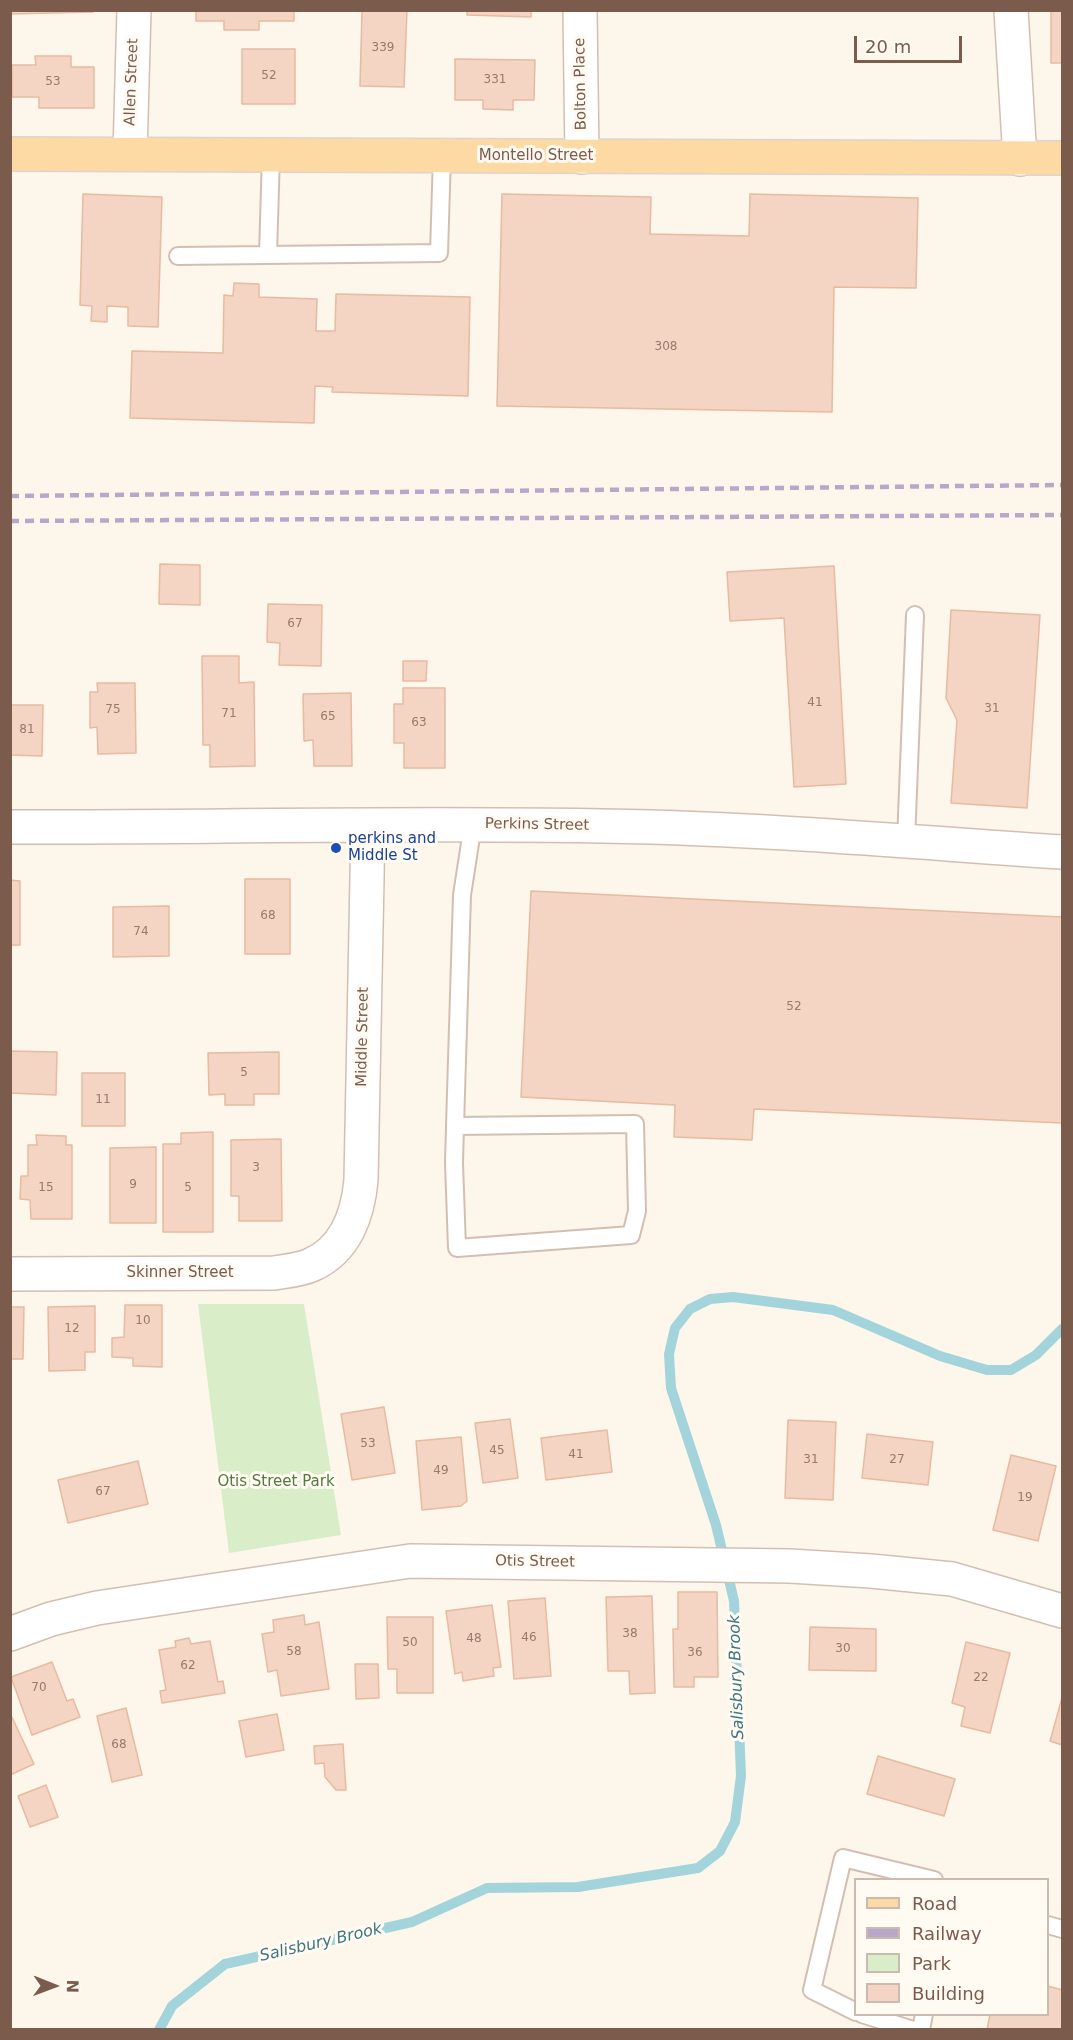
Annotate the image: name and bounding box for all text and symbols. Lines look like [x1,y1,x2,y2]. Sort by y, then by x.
scale bar [857,24,965,62]
text: 20 m [865,36,911,57]
street label: Bolton Place [571,37,591,131]
street label: Allen Street [121,38,143,126]
house number: 339 [372,41,394,55]
house number: 52 [261,69,277,83]
house number: 331 [484,73,506,87]
house number: 53 [45,75,61,89]
street label: Montello Street [479,147,593,165]
house number: 308 [655,340,677,354]
house number: 67 [287,617,303,631]
house number: 41 [807,696,823,710]
house number: 31 [984,702,1000,716]
house number: 75 [105,703,121,717]
house number: 71 [221,707,237,721]
house number: 65 [320,710,336,724]
house number: 63 [411,716,427,730]
house number: 81 [19,723,35,737]
street label: Perkins Street [485,815,589,835]
place label: perkins and Middle St [348,830,436,865]
marker: perkins and Middle St [329,841,343,855]
house number: 68 [260,909,276,923]
house number: 74 [133,925,149,939]
street label: Middle Street [353,987,373,1087]
house number: 52 [786,1000,802,1014]
house number: 5 [240,1066,248,1080]
house number: 11 [95,1093,111,1107]
house number: 3 [252,1161,260,1175]
house number: 9 [129,1178,137,1192]
house number: 15 [38,1181,54,1195]
house number: 5 [184,1181,192,1195]
street label: Skinner Street [126,1264,234,1282]
house number: 10 [135,1314,151,1328]
house number: 12 [64,1322,80,1336]
house number: 53 [360,1437,376,1451]
house number: 45 [489,1444,505,1458]
house number: 41 [568,1448,584,1462]
house number: 31 [803,1453,819,1467]
house number: 27 [889,1453,905,1467]
house number: 49 [433,1464,449,1478]
park label: Otis Street Park [217,1473,335,1491]
house number: 67 [95,1485,111,1499]
house number: 19 [1017,1491,1033,1505]
street label: Otis Street [495,1552,575,1572]
water label: Salisbury Brook [725,1614,749,1740]
house number: 38 [622,1627,638,1641]
house number: 46 [521,1631,537,1645]
house number: 48 [466,1632,482,1646]
house number: 50 [402,1636,418,1650]
house number: 30 [835,1642,851,1656]
house number: 58 [286,1645,302,1659]
house number: 36 [687,1646,703,1660]
house number: 62 [180,1659,196,1673]
house number: 22 [973,1671,989,1685]
house number: 70 [31,1681,47,1695]
house number: 68 [111,1738,127,1752]
legend [854,1878,1049,2016]
text: Road [912,1893,957,1914]
water label: Salisbury Brook [258,1920,384,1966]
text: Railway [912,1923,982,1944]
text: Park [912,1953,951,1974]
north arrow [24,1956,84,2016]
text: N [63,1979,82,1993]
text: Building [912,1983,985,2004]

